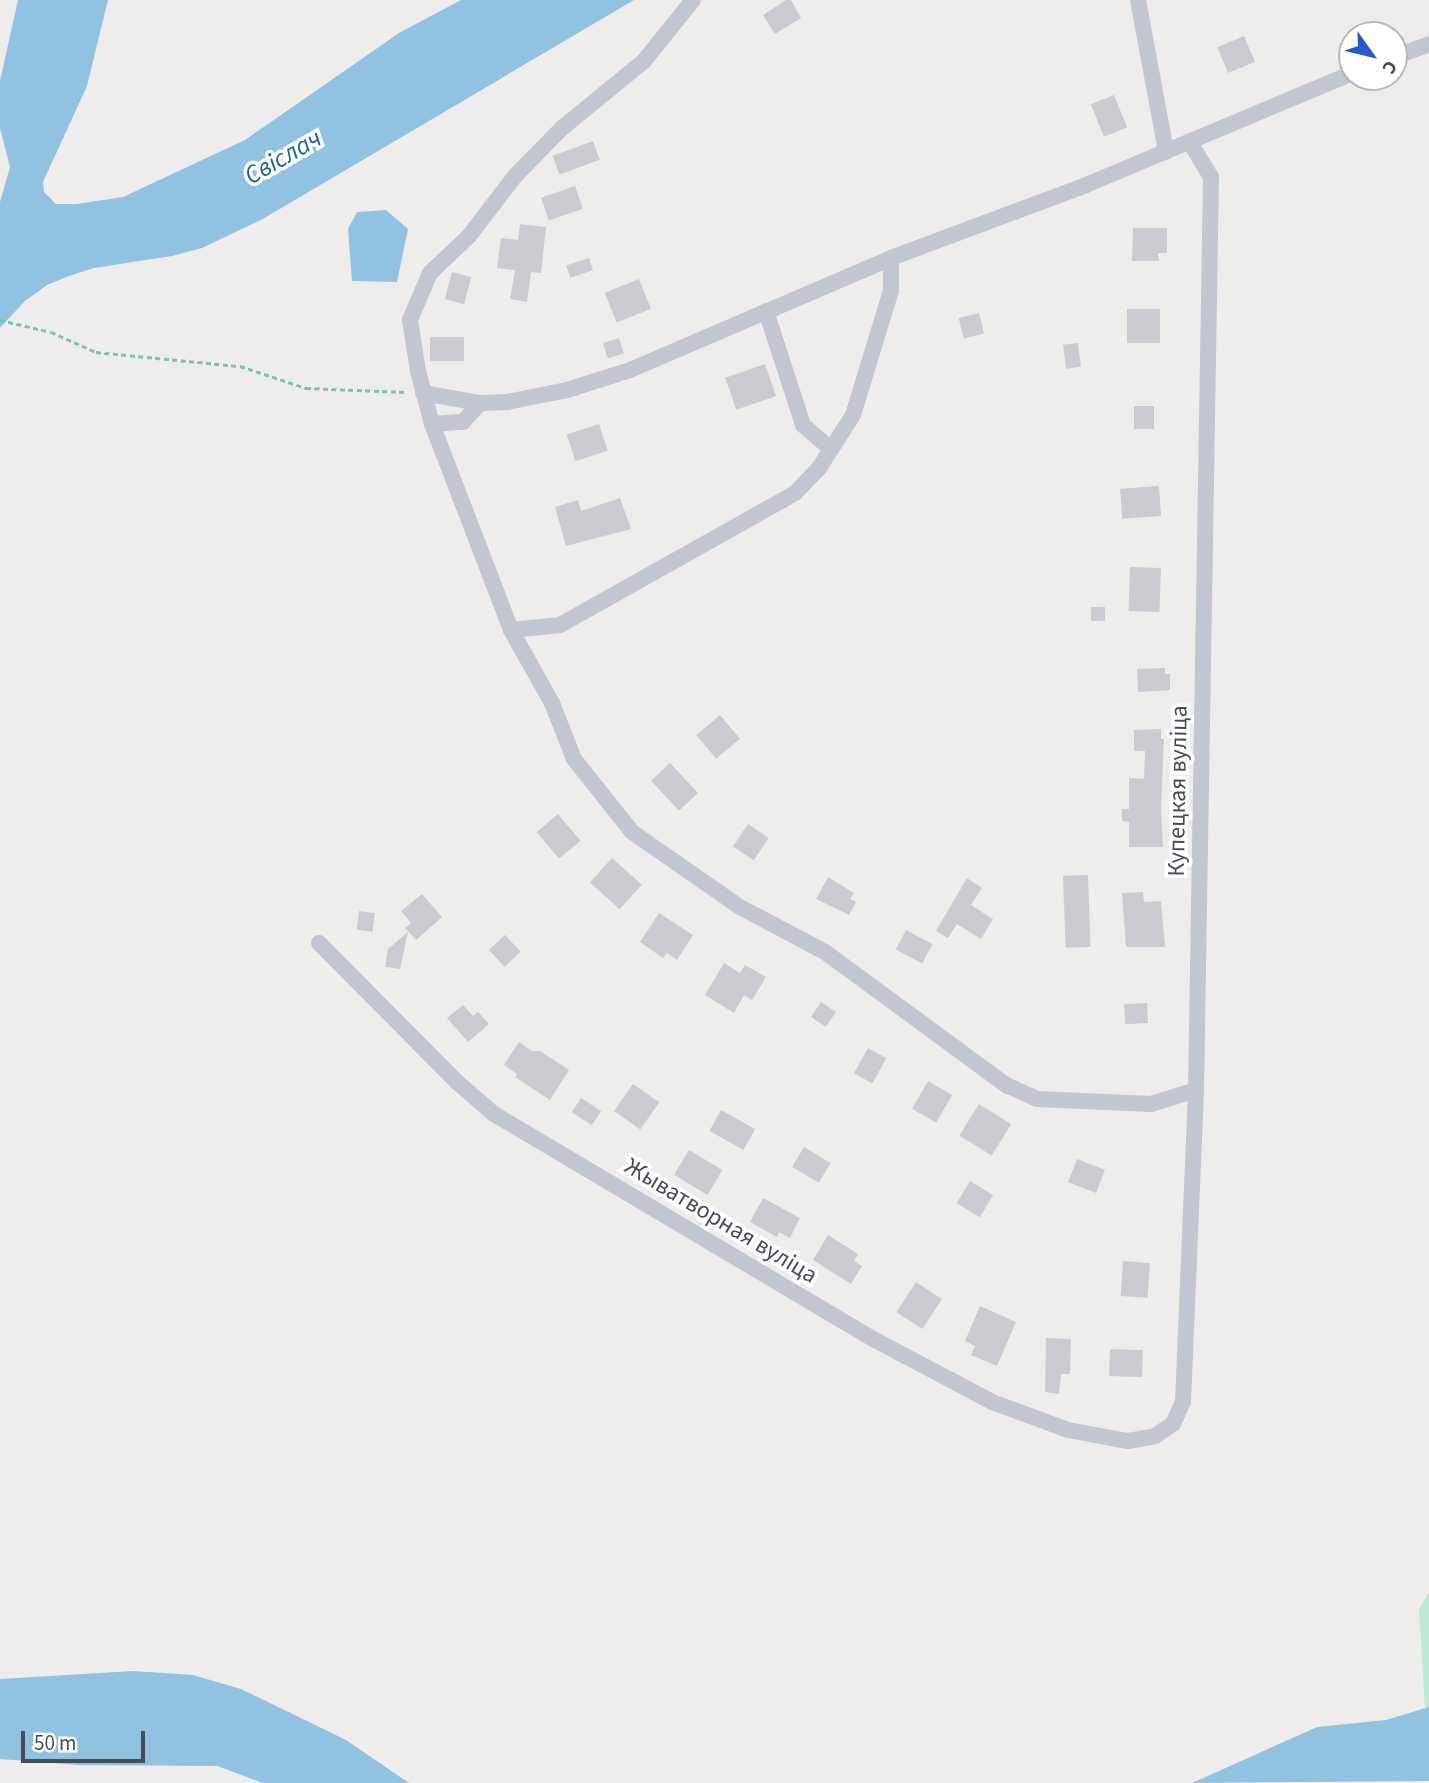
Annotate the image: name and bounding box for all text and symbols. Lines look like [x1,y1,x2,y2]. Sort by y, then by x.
north arrow [1338,21,1408,91]
text: С [1375,55,1403,79]
water label: Свіслач [239,122,327,192]
street label: Купецкая вуліца [1162,705,1194,877]
street label: Жыватворная вуліца [619,1152,823,1290]
scale bar [24,1716,149,1760]
text: 50 m [34,1728,76,1758]

